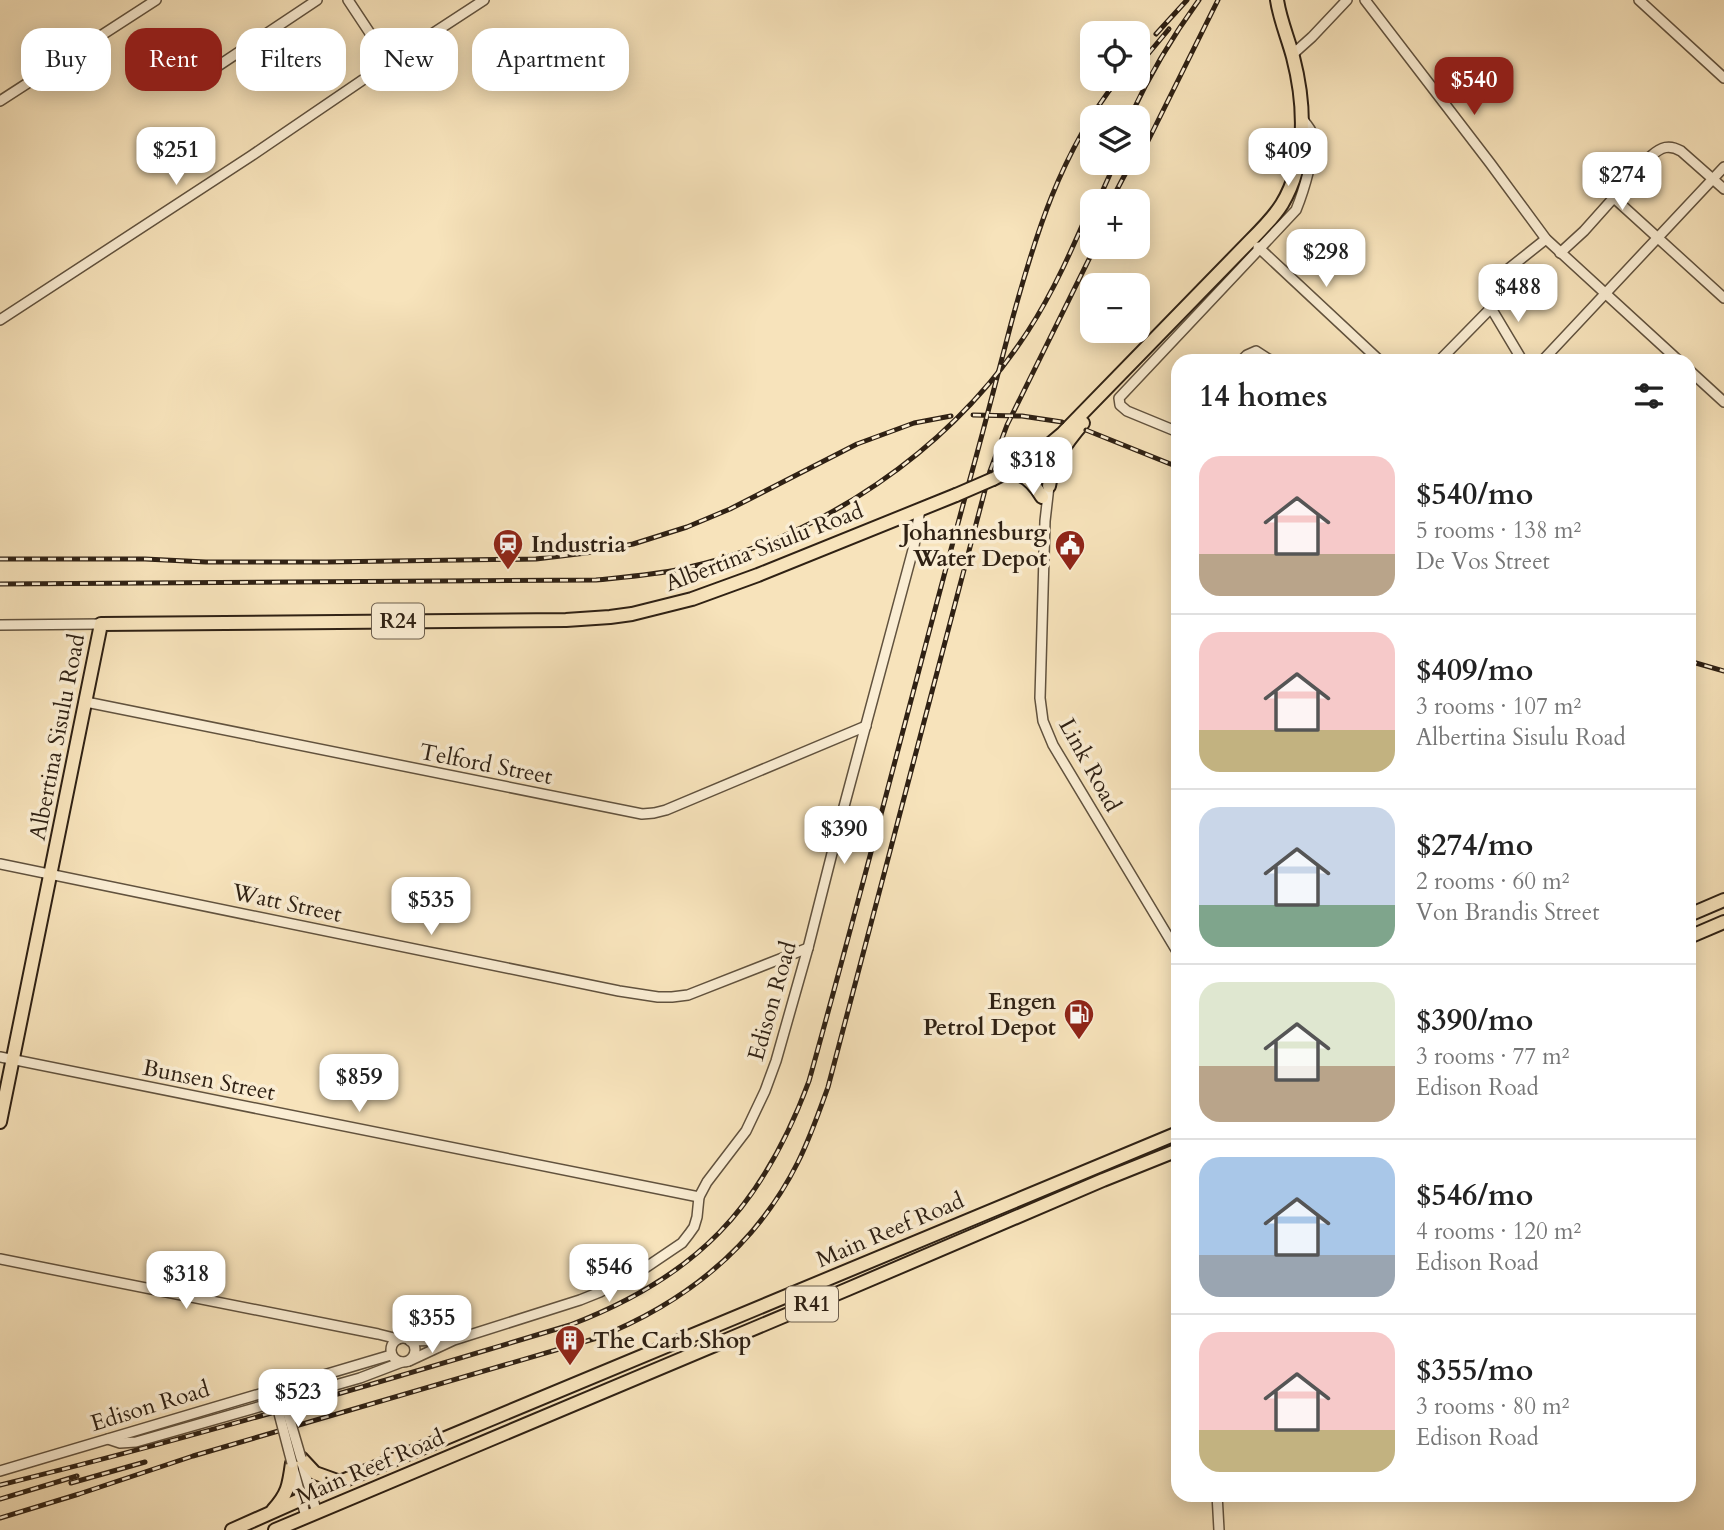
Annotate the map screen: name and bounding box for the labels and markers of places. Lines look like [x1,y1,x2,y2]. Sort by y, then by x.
pin: $540 [1433,58,1515,117]
pin: $251 [135,128,217,187]
pin: $409 [1247,128,1329,188]
pin: $274 [1581,152,1663,212]
pin: $298 [1285,230,1367,289]
pin: $488 [1477,264,1559,324]
pin: $318 [992,438,1074,497]
place label: Johannesburg Water Depot [899,517,1047,574]
station icon: Industria [491,527,525,571]
public building icon: Johannesburg Water Depot [1053,528,1087,572]
place label: Industria [531,529,626,560]
pin: $390 [803,806,885,866]
pin: $535 [390,878,472,937]
place label: Engen Petrol Depot [923,986,1056,1043]
fuel station icon: Engen Petrol Depot [1062,997,1096,1041]
pin: $859 [318,1054,400,1114]
pin: $546 [568,1244,650,1304]
pin: $318 [145,1252,227,1311]
pin: $355 [391,1296,473,1355]
building icon: The Carb Shop [553,1323,587,1367]
place label: The Carb Shop [593,1325,752,1356]
pin: $523 [257,1370,339,1429]

